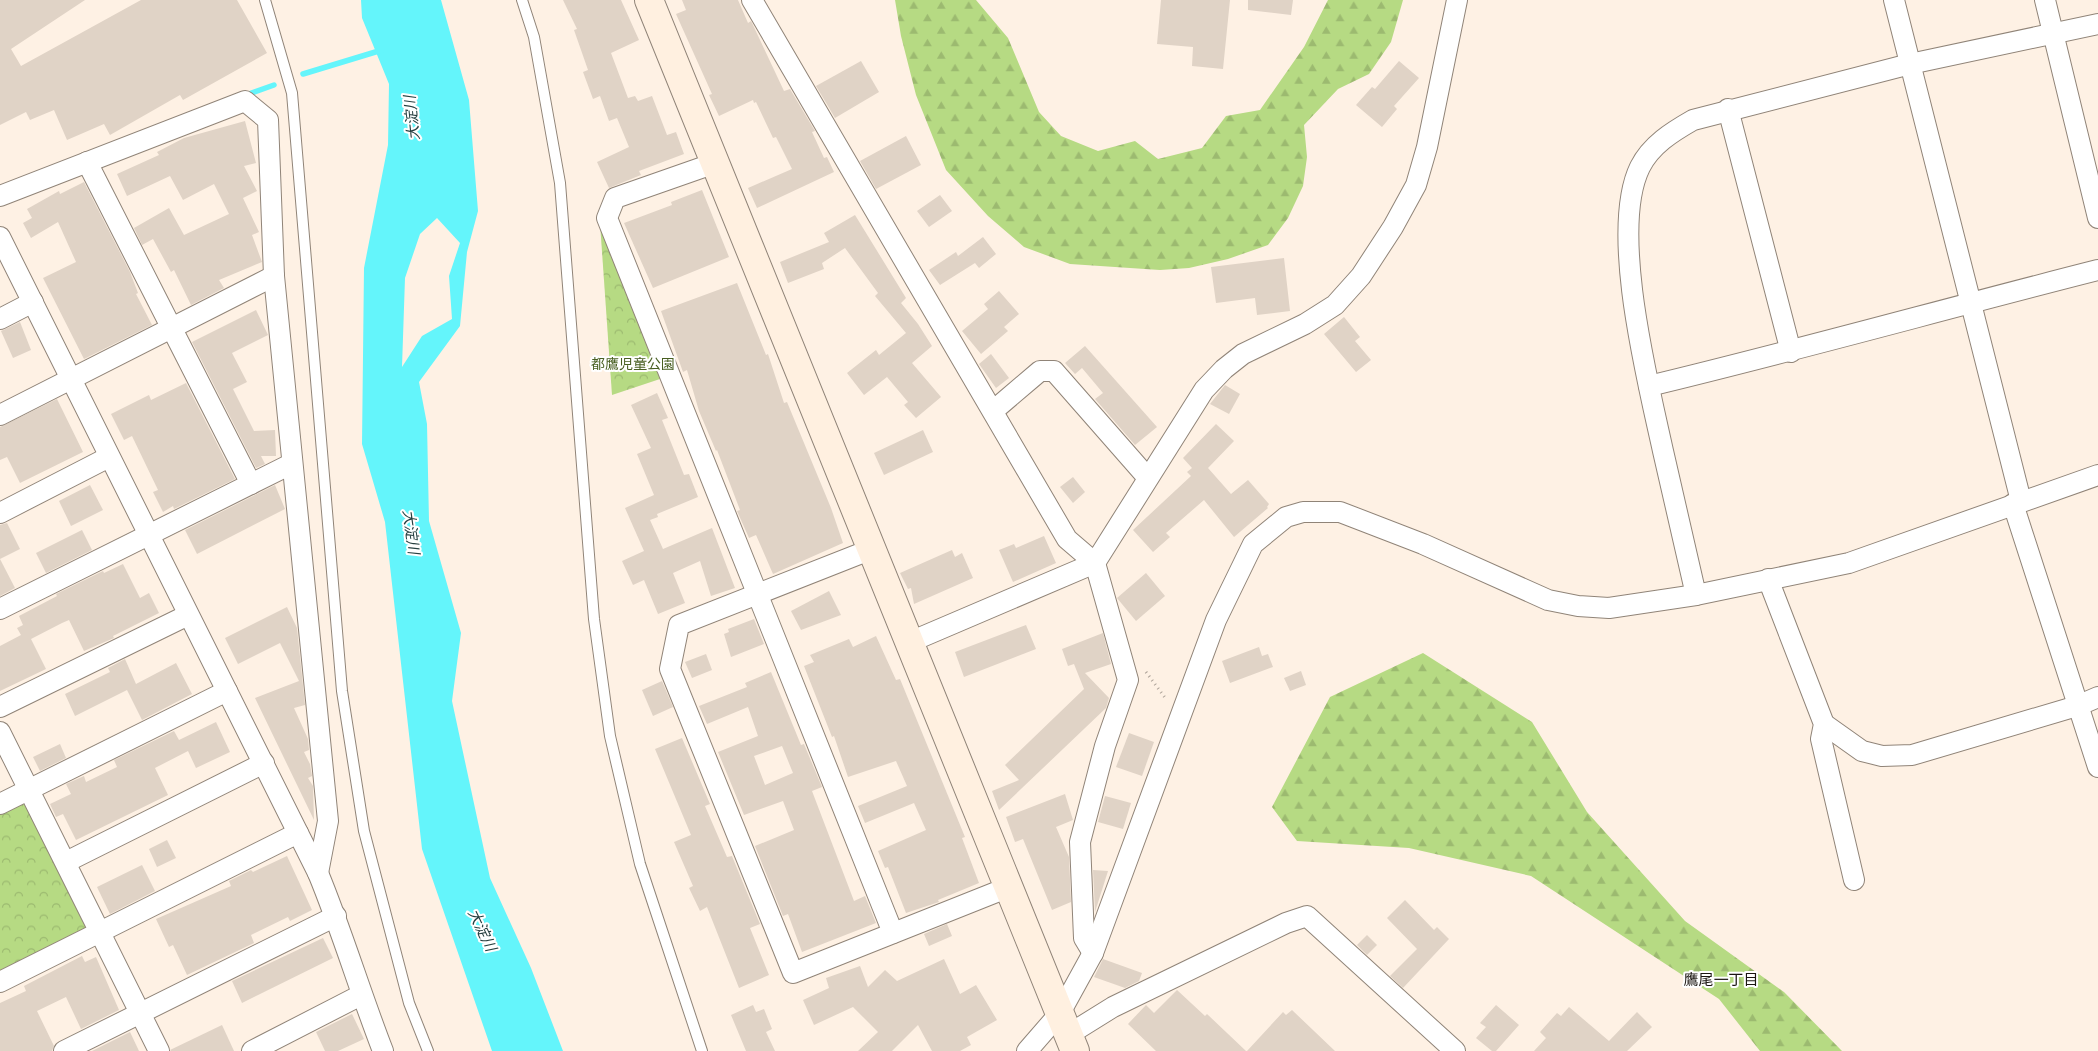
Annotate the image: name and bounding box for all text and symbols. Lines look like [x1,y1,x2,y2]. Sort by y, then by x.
water label: 大淀川 [399,92,425,142]
park label: 都鷹児童公園 [591,354,675,374]
water label: 大淀川 [397,508,425,558]
water label: 大淀川 [462,905,503,957]
district label: 鷹尾一丁目 [1683,969,1759,991]

